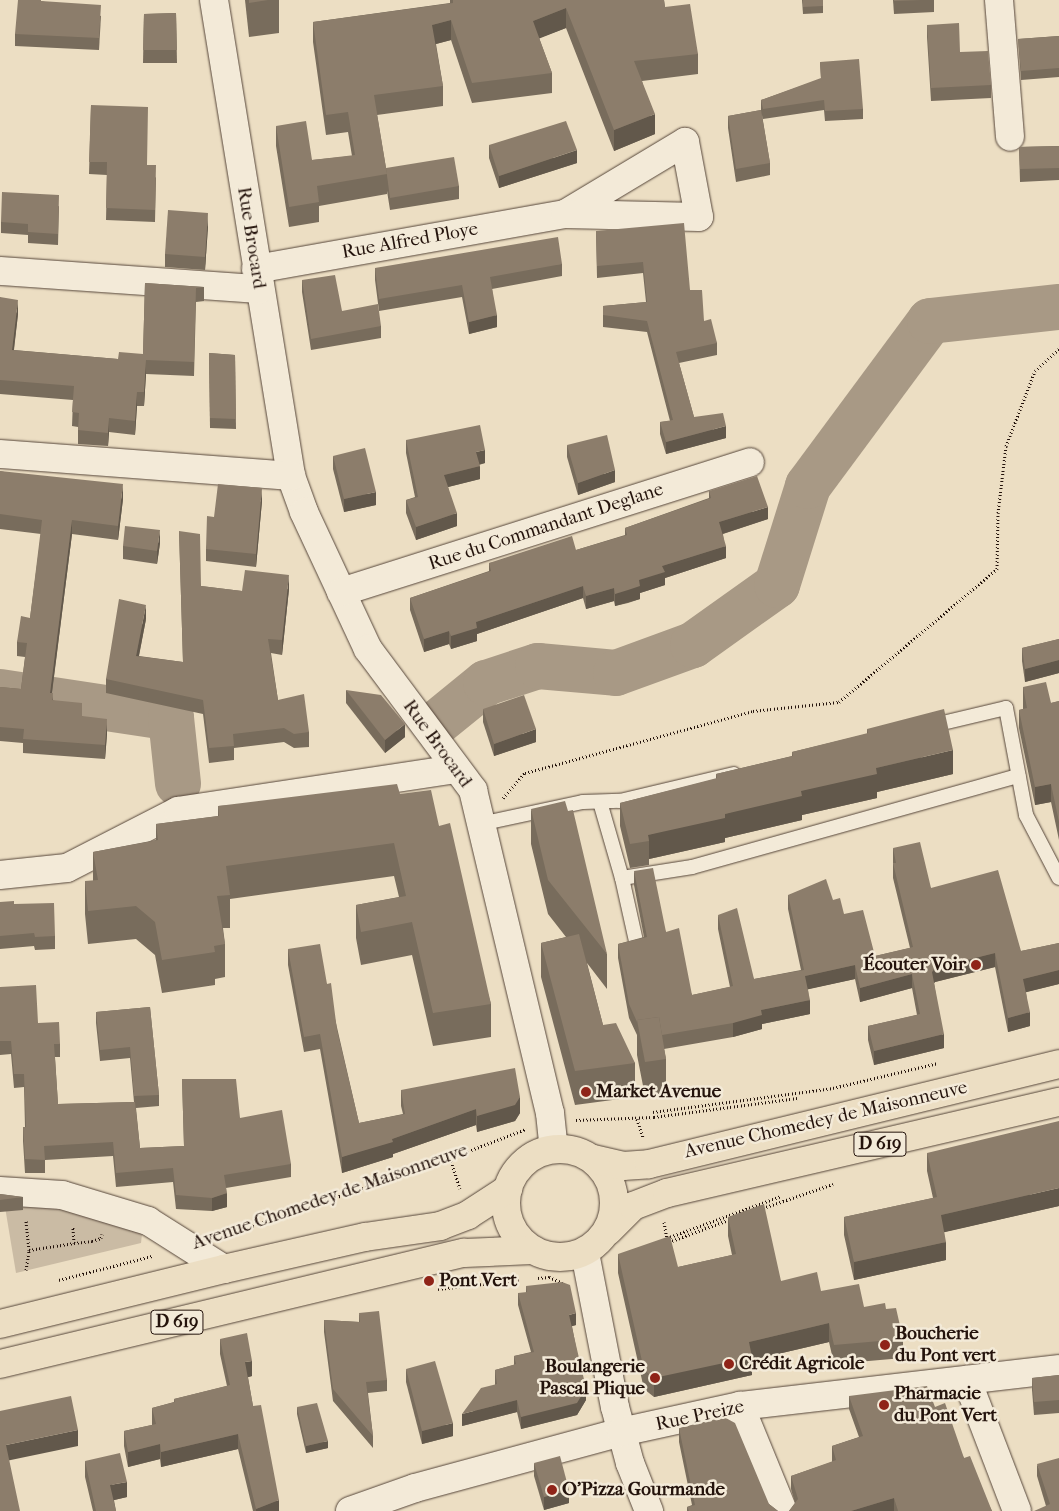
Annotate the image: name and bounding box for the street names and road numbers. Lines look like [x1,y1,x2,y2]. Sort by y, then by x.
street label: Rue Brocard [232,185,270,291]
street label: Rue Alfred Ploye [340,218,480,264]
street label: Rue du Commandant Deglane [426,478,666,576]
street label: Rue Brocard [398,696,476,792]
street label: Avenue Chomedey de Maisonneuve [682,1076,970,1164]
road number: D 619 [852,1128,908,1160]
street label: Avenue Chomedey de Maisonneuve [189,1139,471,1255]
road number: D 619 [150,1306,204,1338]
street label: Rue Preize [654,1396,746,1436]

